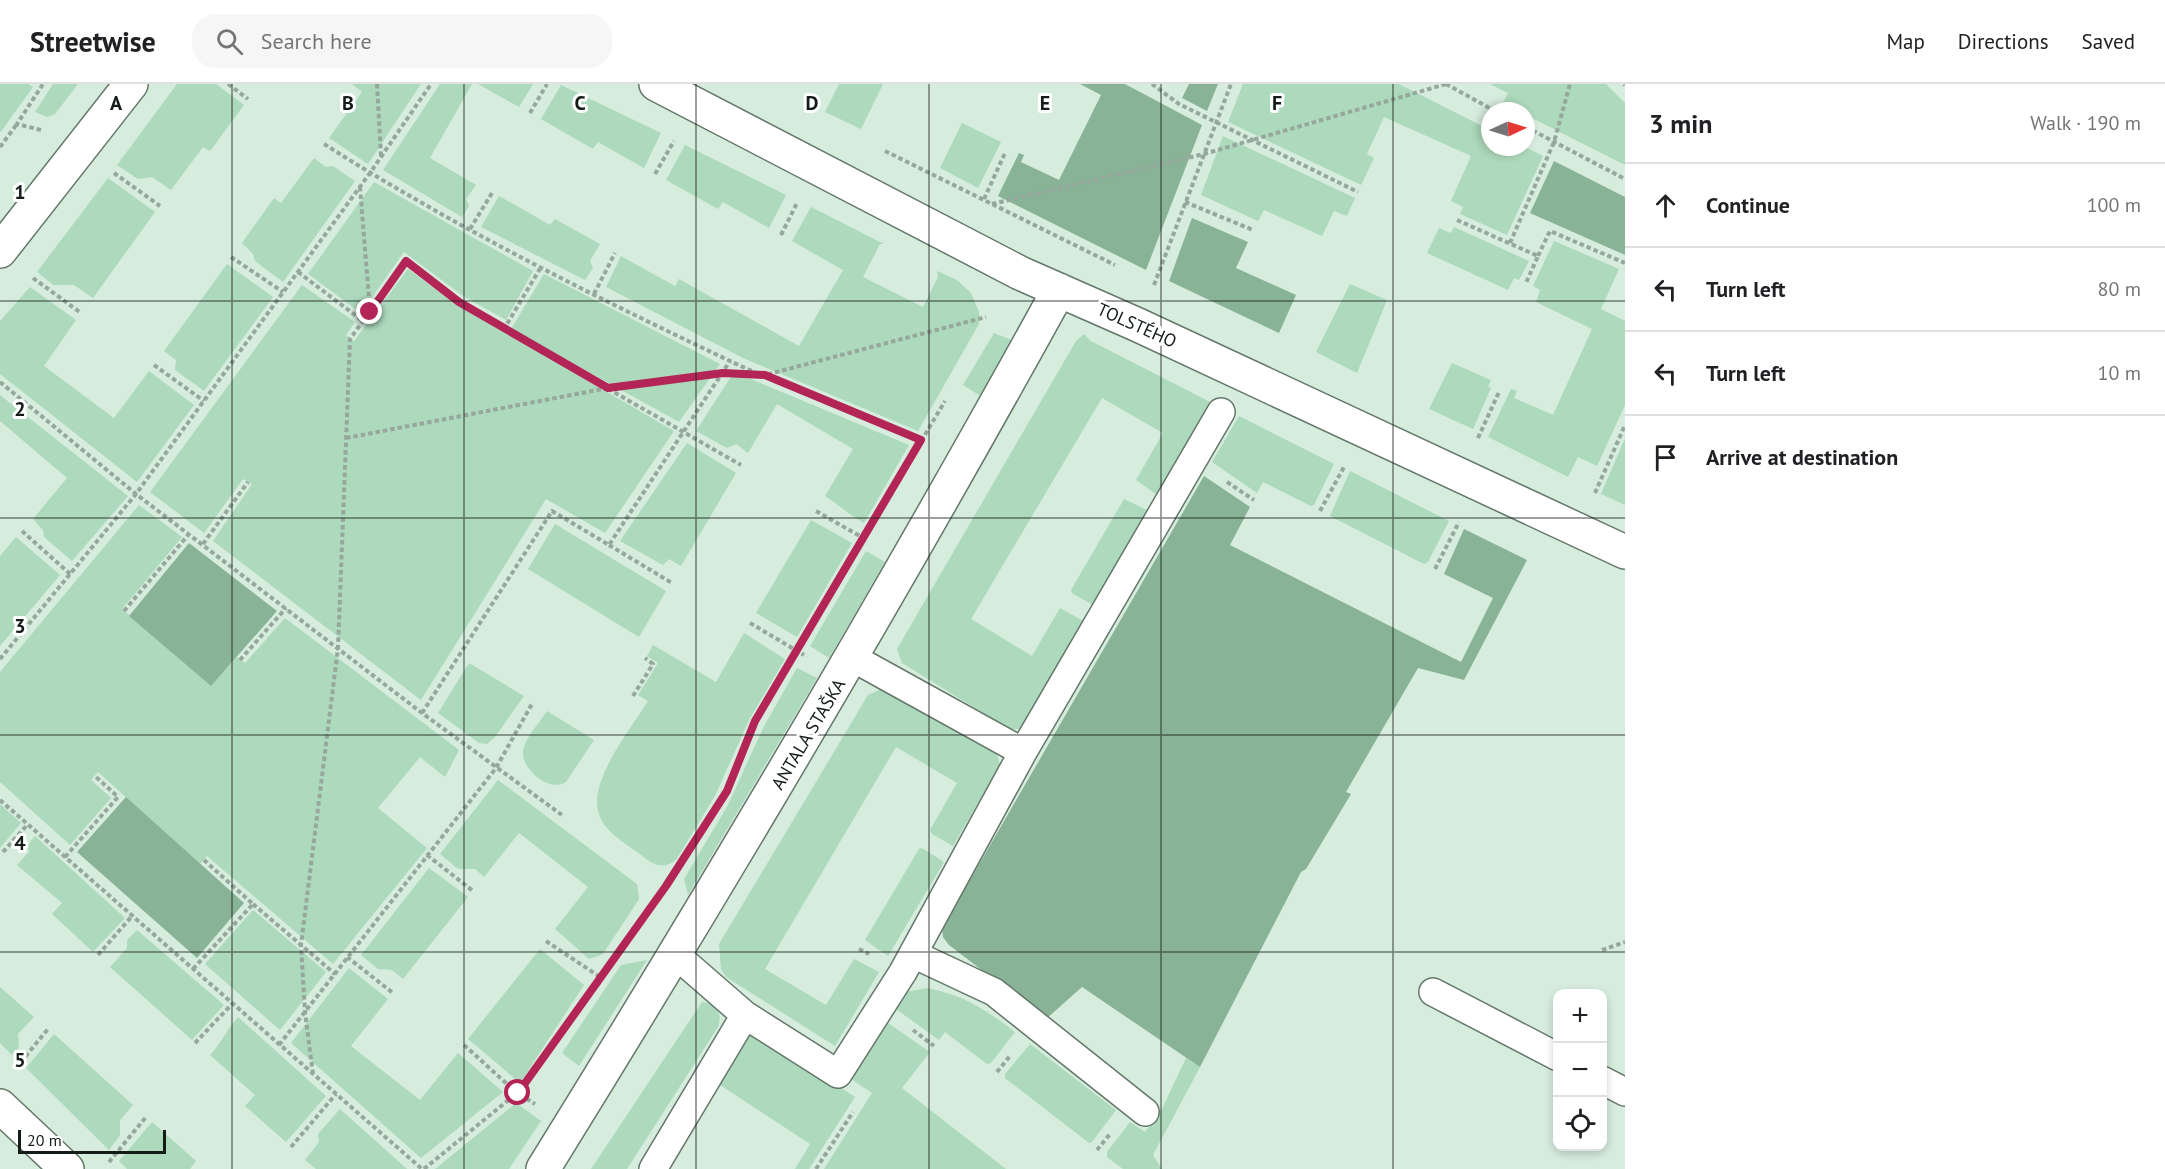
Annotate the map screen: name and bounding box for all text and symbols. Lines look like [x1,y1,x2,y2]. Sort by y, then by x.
search box [192,14,612,68]
text: Streetwise [30,23,156,60]
icon: search [213,25,246,58]
text: Search here [261,27,372,55]
text: Map [1886,28,1925,55]
text: Directions [1958,28,2049,55]
text: Saved [2082,28,2135,55]
text: A [110,90,123,116]
text: B [342,90,354,116]
text: C [574,90,586,116]
text: D [806,90,819,116]
text: E [1040,90,1050,116]
text: F [1272,90,1282,116]
north arrow [1481,102,1535,156]
text: 3 min [1649,107,1712,140]
text: Walk · 190 m [2030,110,2141,136]
text: 1 [14,179,26,205]
icon: ahead [1649,189,1682,222]
text: Continue [1706,191,1790,219]
text: 100 m [2087,192,2141,218]
icon: left [1649,273,1682,306]
text: Turn left [1706,275,1786,303]
text: 80 m [2098,276,2141,302]
street label: TOLSTÉHO [1094,297,1180,353]
route end [356,298,382,324]
icon: left [1649,357,1682,390]
text: Turn left [1706,359,1786,387]
text: 10 m [2098,360,2141,386]
text: 2 [14,396,26,422]
icon: arrive [1649,441,1682,474]
text: Arrive at destination [1706,443,1898,471]
text: 3 [14,613,26,639]
street label: ANTALA STAŠKA [766,674,850,794]
text: 4 [14,830,26,856]
map controls [1553,989,1607,1151]
button: + [1553,989,1607,1043]
button: − [1553,1043,1607,1097]
text: 5 [14,1047,26,1073]
route start [504,1079,530,1105]
button: locate [1553,1097,1607,1151]
scale bar [18,1127,166,1154]
text: 20 m [27,1130,62,1150]

